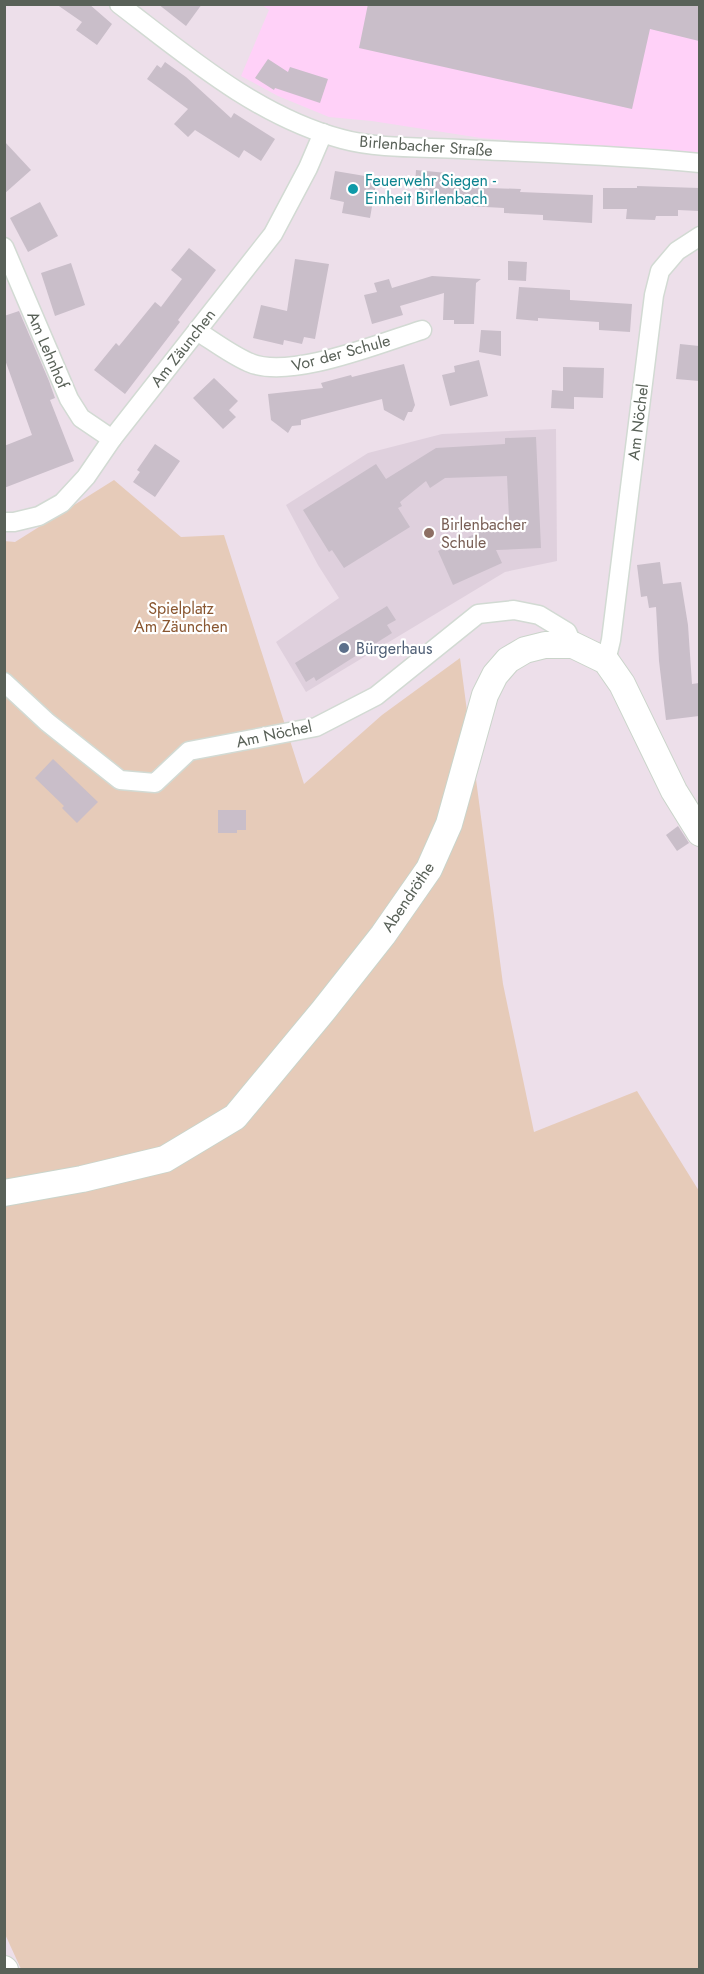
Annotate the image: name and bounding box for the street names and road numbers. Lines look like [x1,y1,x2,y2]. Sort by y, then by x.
street label: Birlenbacher Straße [359,130,493,162]
street label: Am Zäunchen [145,304,221,392]
street label: Am Lehnhof [21,308,75,393]
street label: Vor der Schule [289,329,393,377]
street label: Am Nöchel [622,382,654,462]
street label: Am Nöchel [234,715,314,753]
street label: Abendröthe [376,857,440,937]

